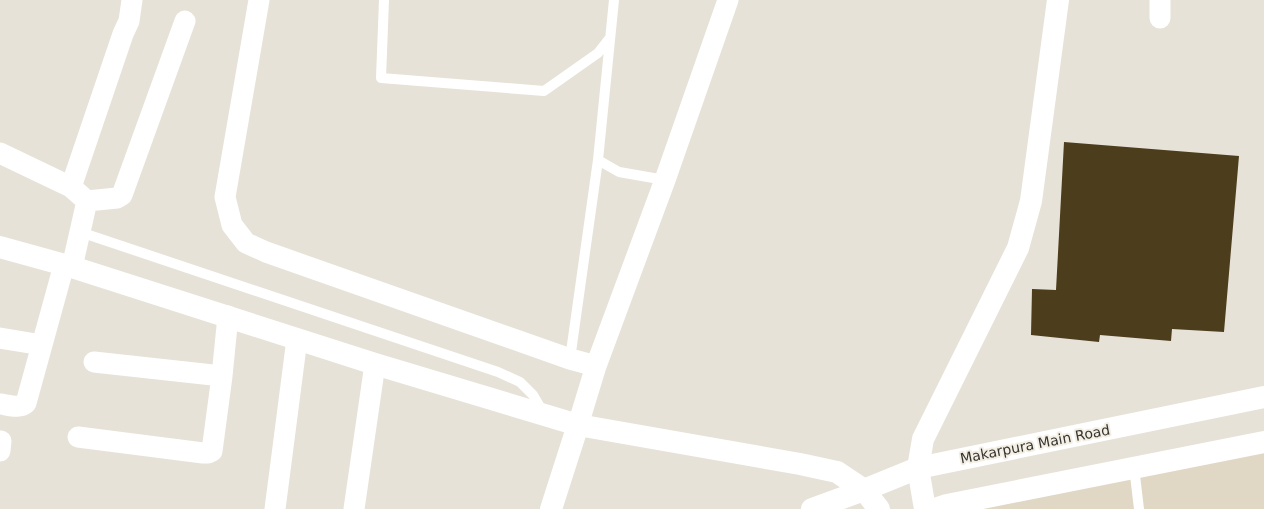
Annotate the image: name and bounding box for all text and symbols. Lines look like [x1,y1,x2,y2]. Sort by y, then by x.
street label: Makarpura Main Road [959,422,1111,466]

